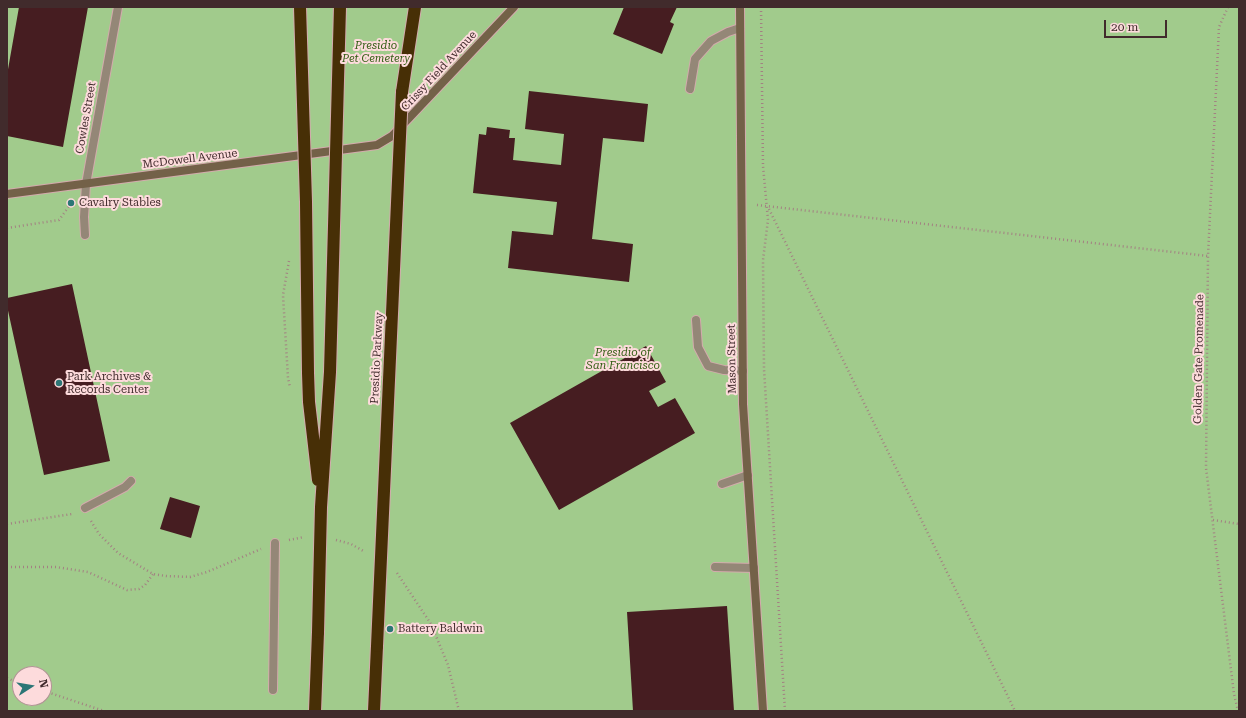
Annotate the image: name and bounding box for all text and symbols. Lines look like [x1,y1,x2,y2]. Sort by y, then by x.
scale bar [1106,12,1169,38]
text: 20 m [1111,20,1138,34]
street label: Crissy Field Avenue [399,28,479,114]
park label: Presidio Pet Cemetery [342,39,410,65]
street label: Cowles Street [73,81,99,155]
street label: McDowell Avenue [142,147,238,171]
place label: Cavalry Stables [79,196,161,210]
marker: Cavalry Stables [66,198,76,208]
street label: Golden Gate Promenade [1191,294,1207,424]
street label: Presidio Parkway [368,312,386,404]
street label: Mason Street [725,324,739,394]
park label: Presidio of San Francisco [586,346,660,372]
place label: Park Archives & Records Center [67,370,151,396]
marker: Park Archives & Records Center [54,378,64,388]
place label: Battery Baldwin [398,622,483,636]
marker: Battery Baldwin [385,624,395,634]
north arrow [12,666,52,706]
text: N [36,678,50,689]

